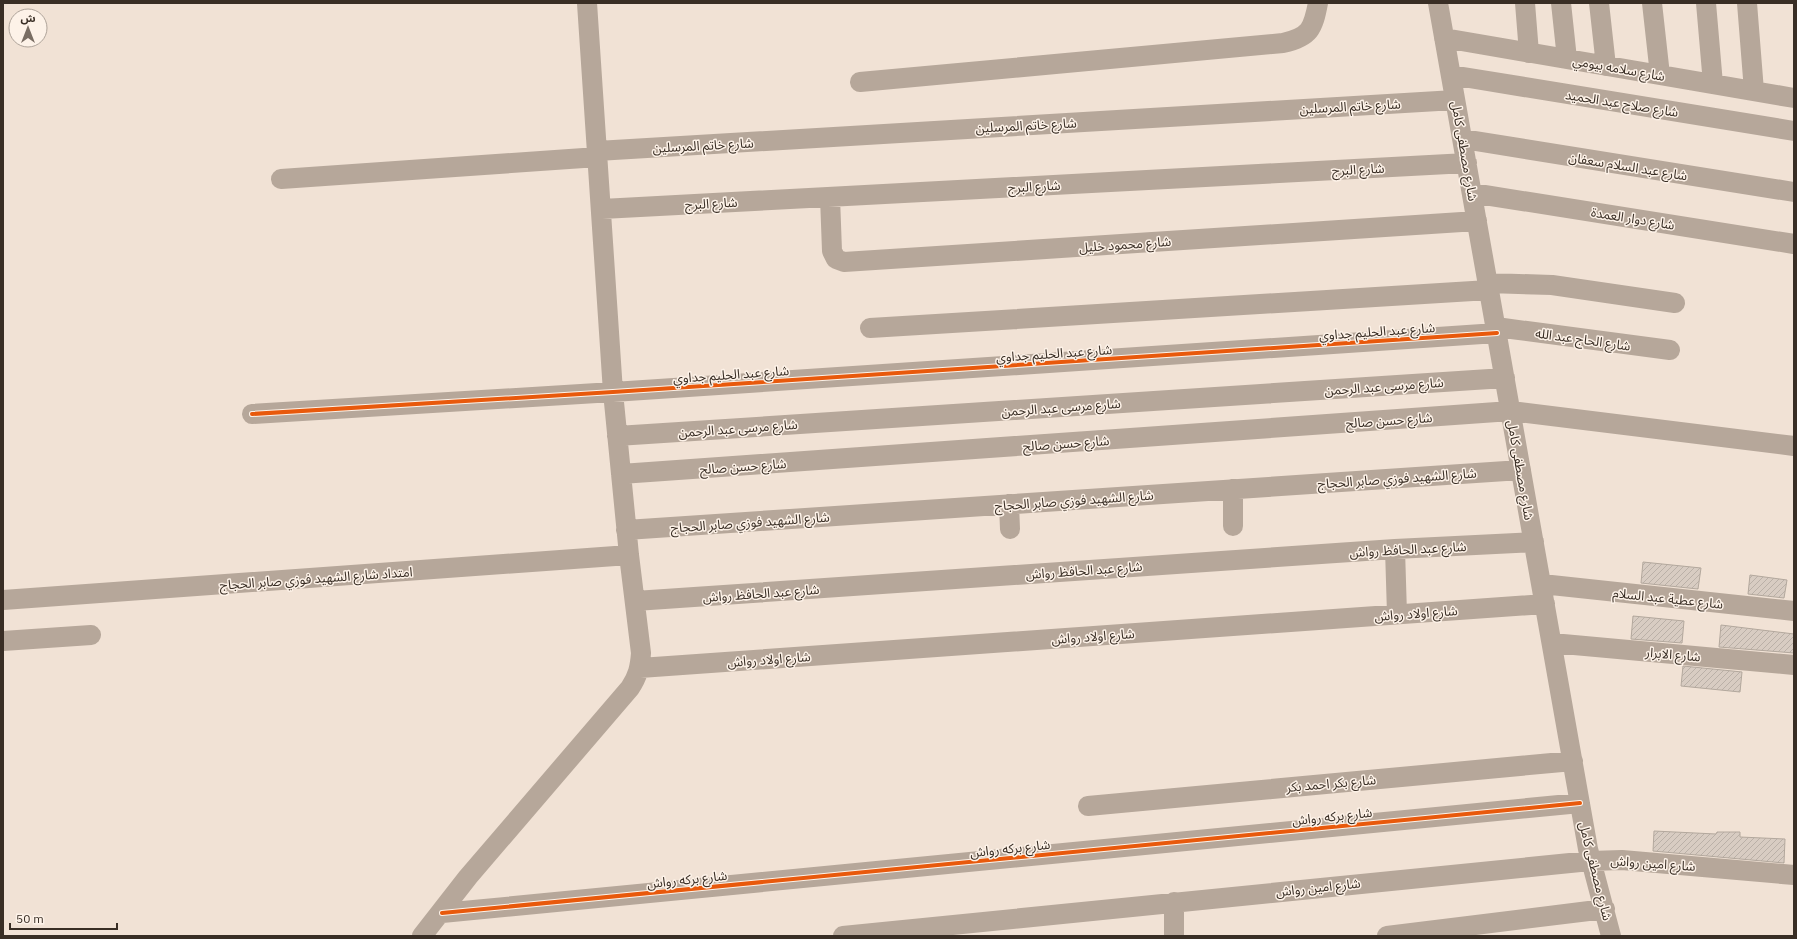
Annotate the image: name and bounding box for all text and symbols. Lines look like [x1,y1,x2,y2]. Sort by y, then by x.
north arrow [8,8,48,48]
text: ش [20,11,36,25]
street label: شارع سلامه بيومي [1571,52,1666,87]
street label: شارع صلاح عبد الحميد [1564,86,1680,123]
street label: شارع خاتم المرسلين [1299,95,1401,120]
street label: شارع مصطفى كامل [1445,100,1482,203]
street label: شارع خاتم المرسلين [975,114,1077,139]
street label: شارع خاتم المرسلين [652,134,754,159]
street label: شارع عبد السلام سعفان [1567,149,1689,186]
street label: شارع البرج [1331,160,1385,181]
street label: شارع البرج [1007,177,1061,198]
street label: شارع البرج [684,194,738,215]
street label: شارع دوار العمدة [1590,204,1676,235]
street label: شارع محمود خليل [1078,233,1172,258]
street label: شارع عبد الحليم جداوي [1318,319,1436,346]
street label: شارع الحاج عبد الله [1534,324,1632,357]
street label: شارع عبد الحليم جداوي [995,341,1113,368]
street label: شارع عبد الحليم جداوي [672,362,790,389]
street label: شارع مرسى عبد الرحمن [1324,374,1444,401]
street label: شارع مرسى عبد الرحمن [1001,395,1121,422]
street label: شارع حسن صالح [1345,409,1433,434]
street label: شارع مرسى عبد الرحمن [678,416,798,443]
street label: شارع مصطفى كامل [1501,419,1538,522]
street label: شارع حسن صالح [1022,432,1110,457]
street label: شارع حسن صالح [699,455,787,480]
street label: شارع الشهيد فوزي صابر الحجاج [1317,464,1477,495]
street label: شارع الشهيد فوزي صابر الحجاج [994,486,1154,517]
street label: شارع الشهيد فوزي صابر الحجاج [670,508,830,539]
street label: شارع عبد الحافظ رواش [1349,538,1467,563]
street label: شارع عبد الحافظ رواش [1025,558,1143,585]
street label: امتداد شارع الشهيد فوزي صابر الحجاج [219,563,413,596]
street label: شارع عبد الحافظ رواش [702,581,820,608]
street label: شارع عطية عبد السلام [1612,584,1724,615]
street label: شارع اولاد رواش [1374,602,1458,627]
street label: شارع اولاد رواش [1051,625,1135,650]
street label: شارع الابرار [1644,644,1701,667]
street label: شارع اولاد رواش [727,648,811,673]
street label: شارع بكر احمد بكر [1284,771,1377,798]
street label: شارع بركه رواش [1291,804,1373,831]
street label: شارع مصطفى كامل [1573,820,1616,923]
street label: شارع بركه رواش [969,836,1051,863]
street label: شارع امين رواش [1610,852,1696,877]
street label: شارع بركه رواش [646,867,728,894]
street label: شارع امين رواش [1275,875,1361,902]
scale bar [10,905,117,931]
text: 50 m [16,911,44,926]

